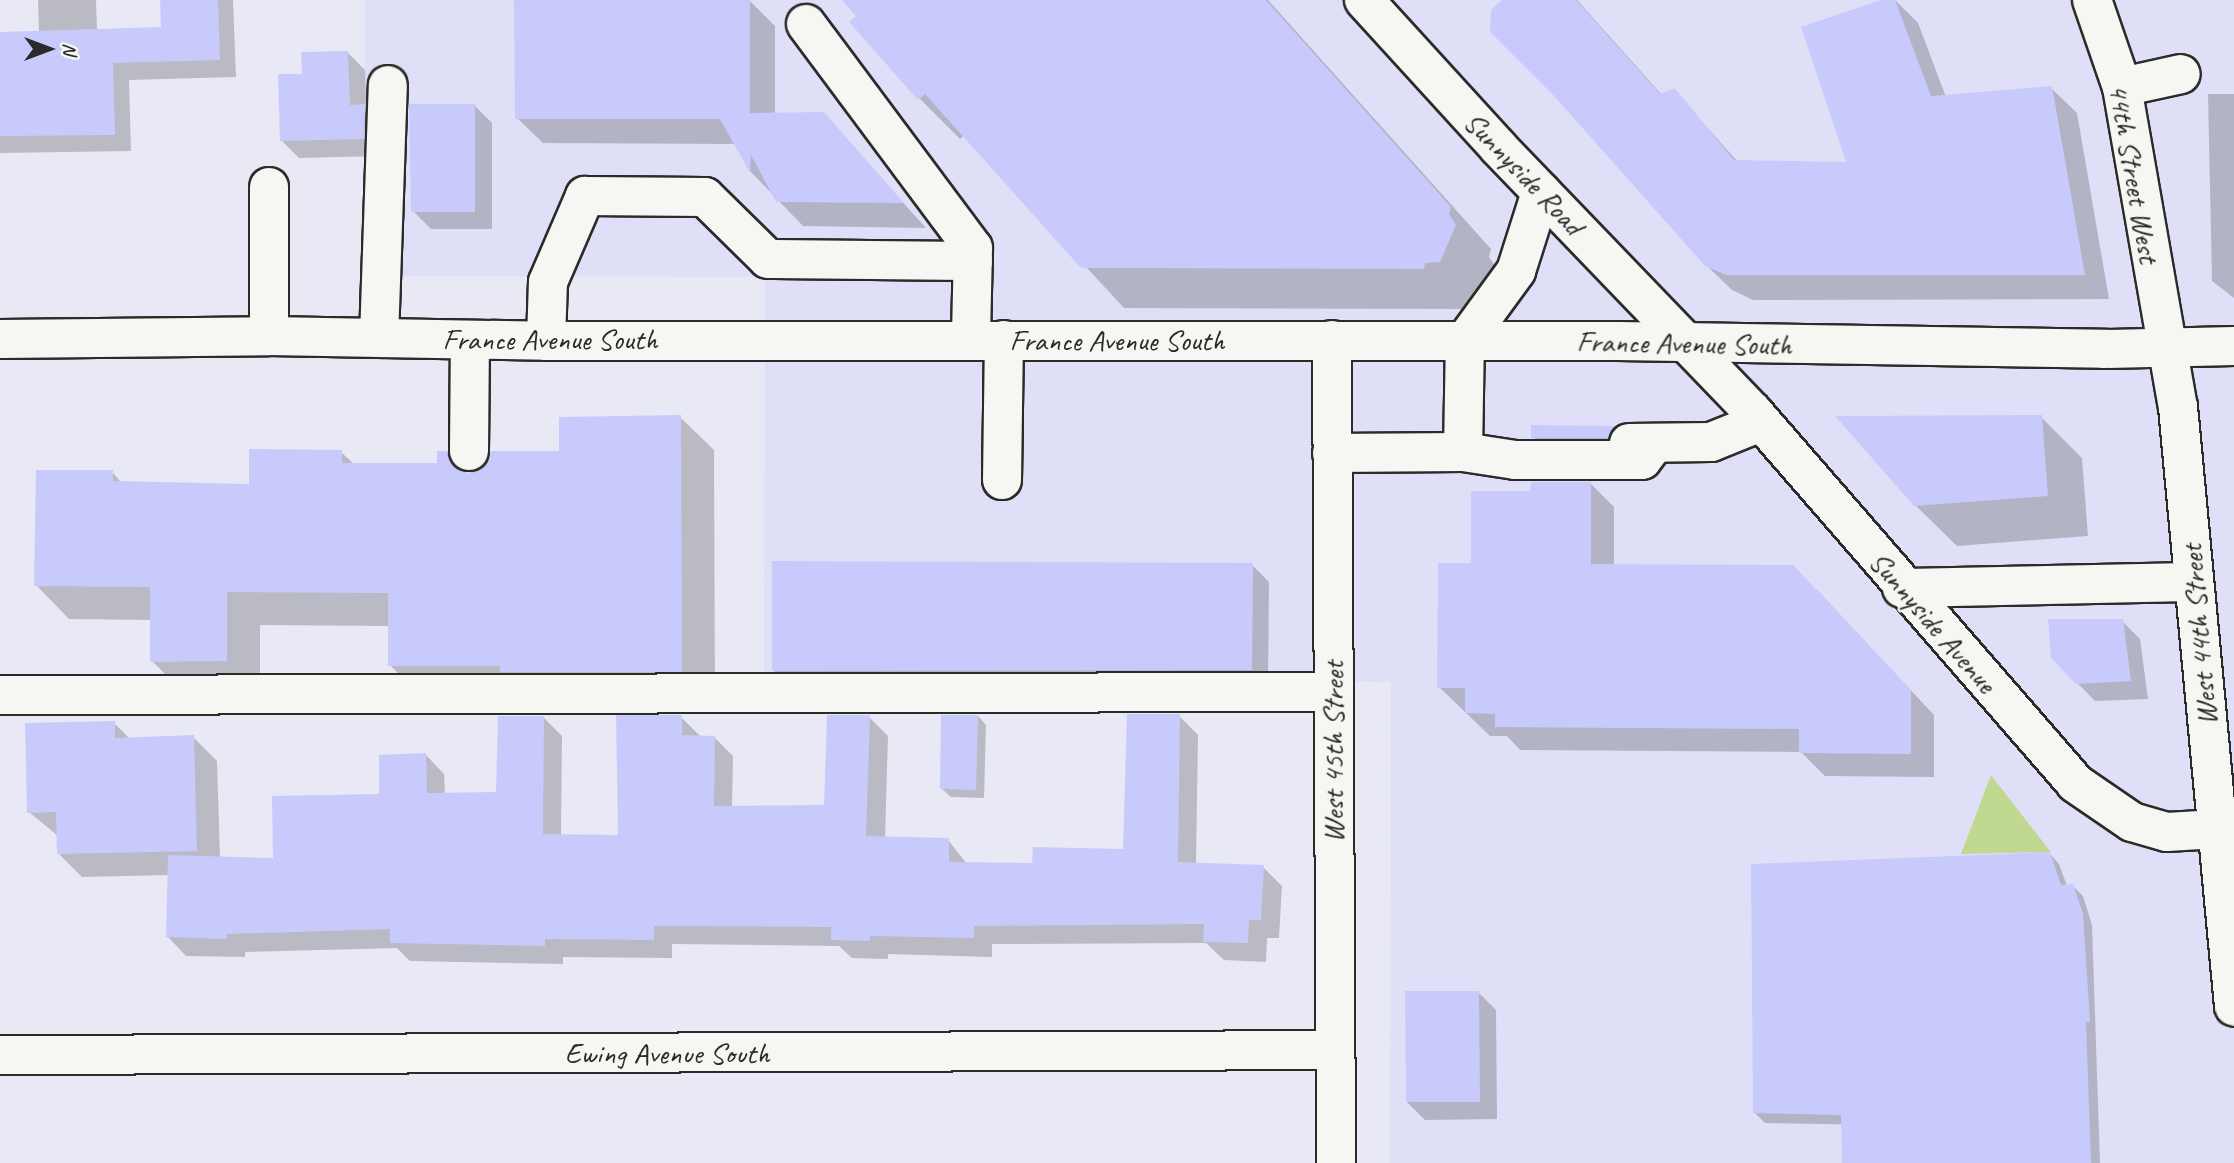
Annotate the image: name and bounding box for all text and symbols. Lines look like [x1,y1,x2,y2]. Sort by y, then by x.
north arrow [14,14,84,84]
text: N [58,43,82,55]
street label: 44th Street West [2100,80,2168,266]
street label: Sunnyside Road [1456,104,1592,242]
street label: France Avenue South [443,321,657,357]
street label: France Avenue South [1010,322,1224,358]
street label: France Avenue South [1576,323,1792,363]
street label: West 44th Street [2173,543,2225,727]
street label: Sunnyside Avenue [1862,544,2004,700]
street label: West 45th Street [1315,661,1351,843]
street label: Ewing Avenue South [565,1035,769,1071]

